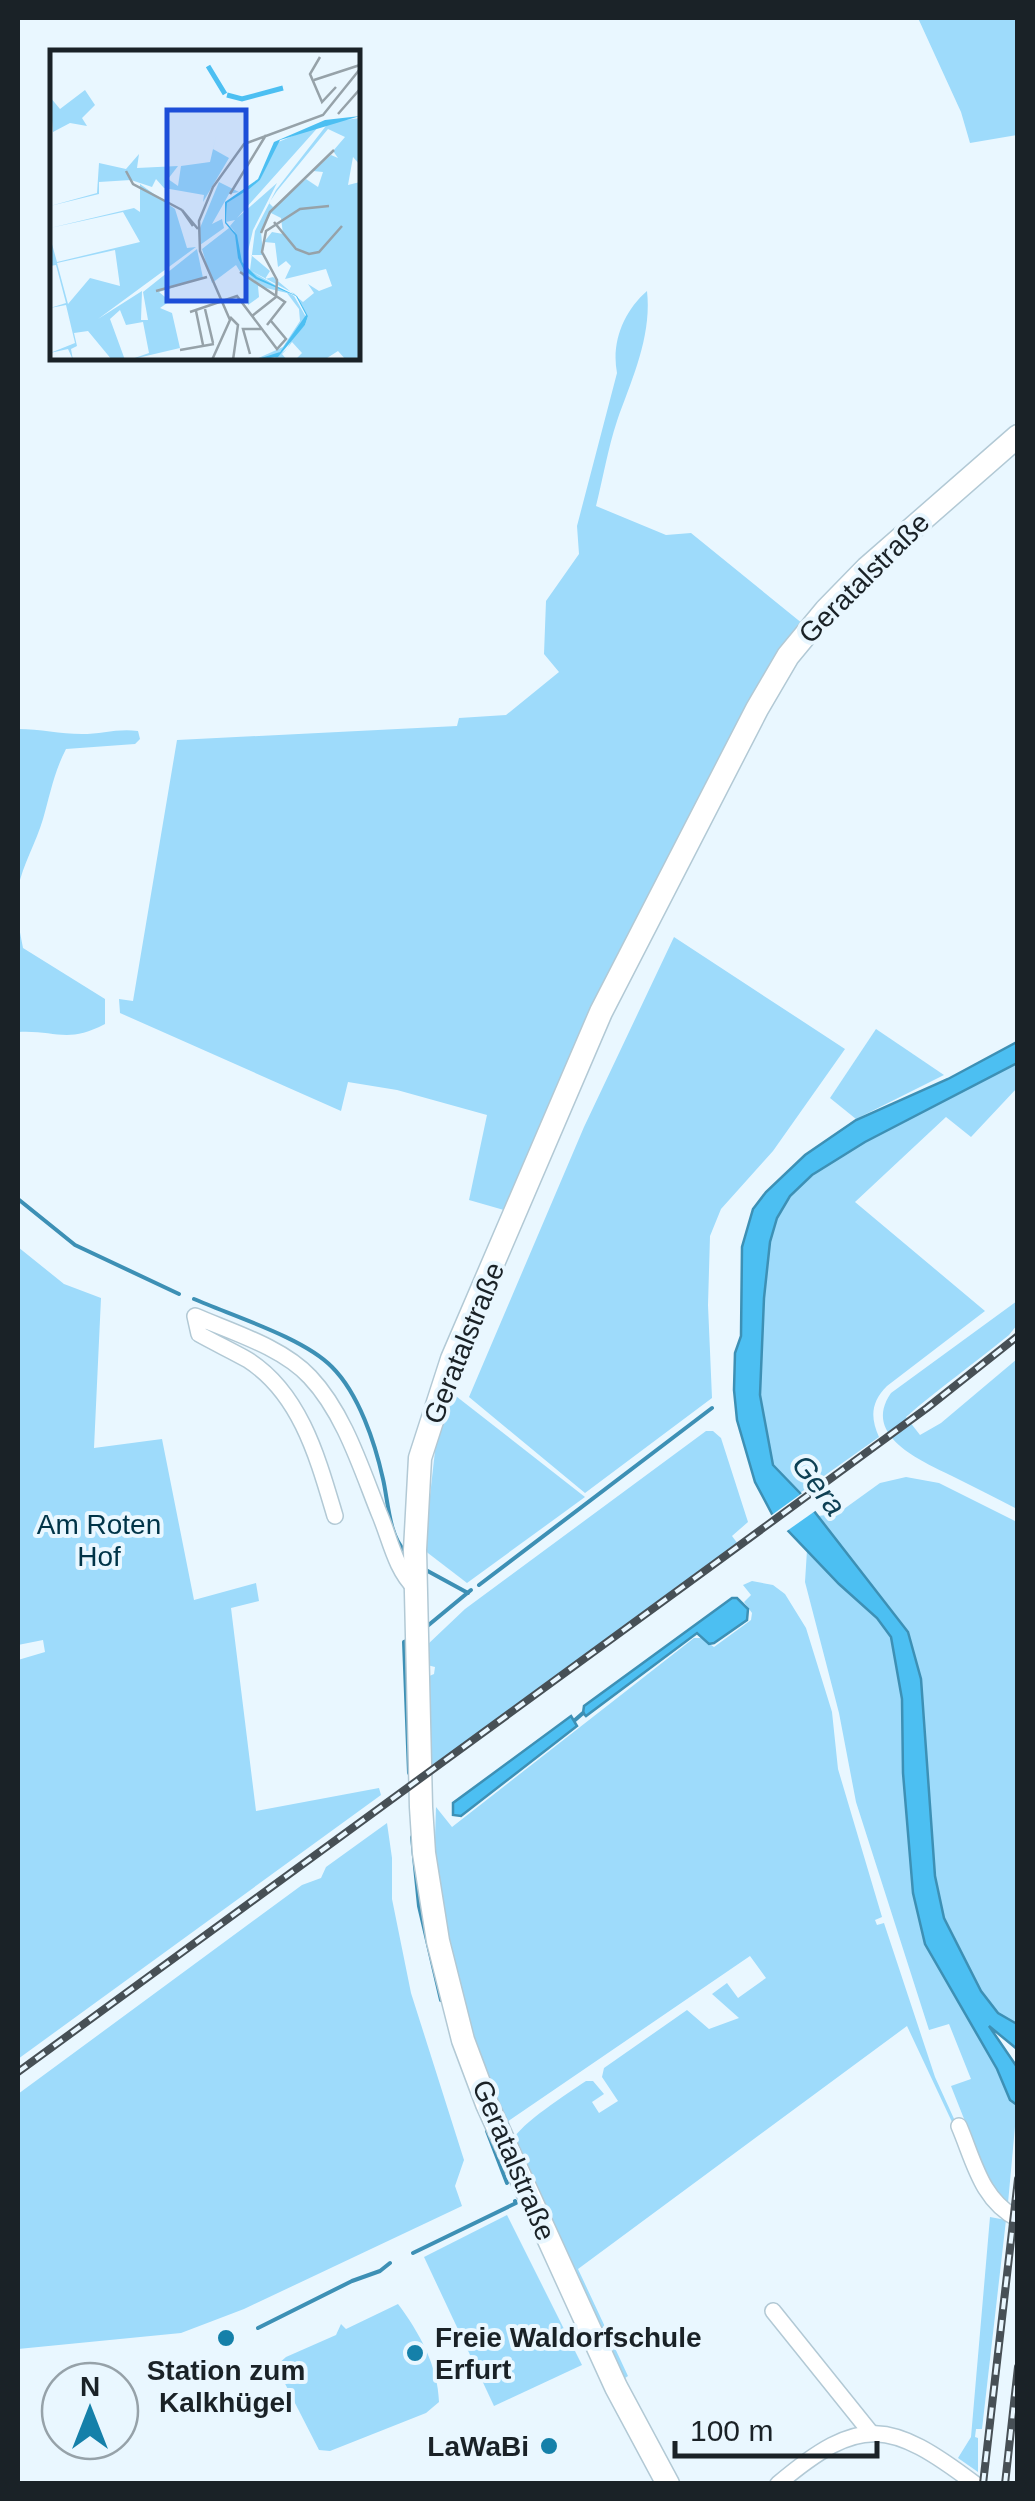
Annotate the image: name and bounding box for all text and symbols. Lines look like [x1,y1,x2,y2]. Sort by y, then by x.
inset map [50,50,360,360]
street label: Geratalstraße [793,507,935,649]
street label: Geratalstraße [418,1258,510,1428]
water label: Gera [786,1448,852,1522]
park label: Am Roten Hof [37,1509,161,1572]
street label: Geratalstraße [466,2075,562,2245]
place label: Freie Waldorfschule Erfurt [435,2322,702,2385]
marker: Station zum Kalkhügel [215,2327,237,2349]
marker: Freie Waldorfschule Erfurt [404,2342,426,2364]
place label: Station zum Kalkhügel [147,2355,305,2418]
north arrow [40,2361,140,2461]
text: N [80,2371,100,2402]
scale bar [675,2396,878,2458]
text: 100 m [690,2414,773,2447]
place label: LaWaBi [427,2431,529,2462]
marker: LaWaBi [538,2435,560,2457]

